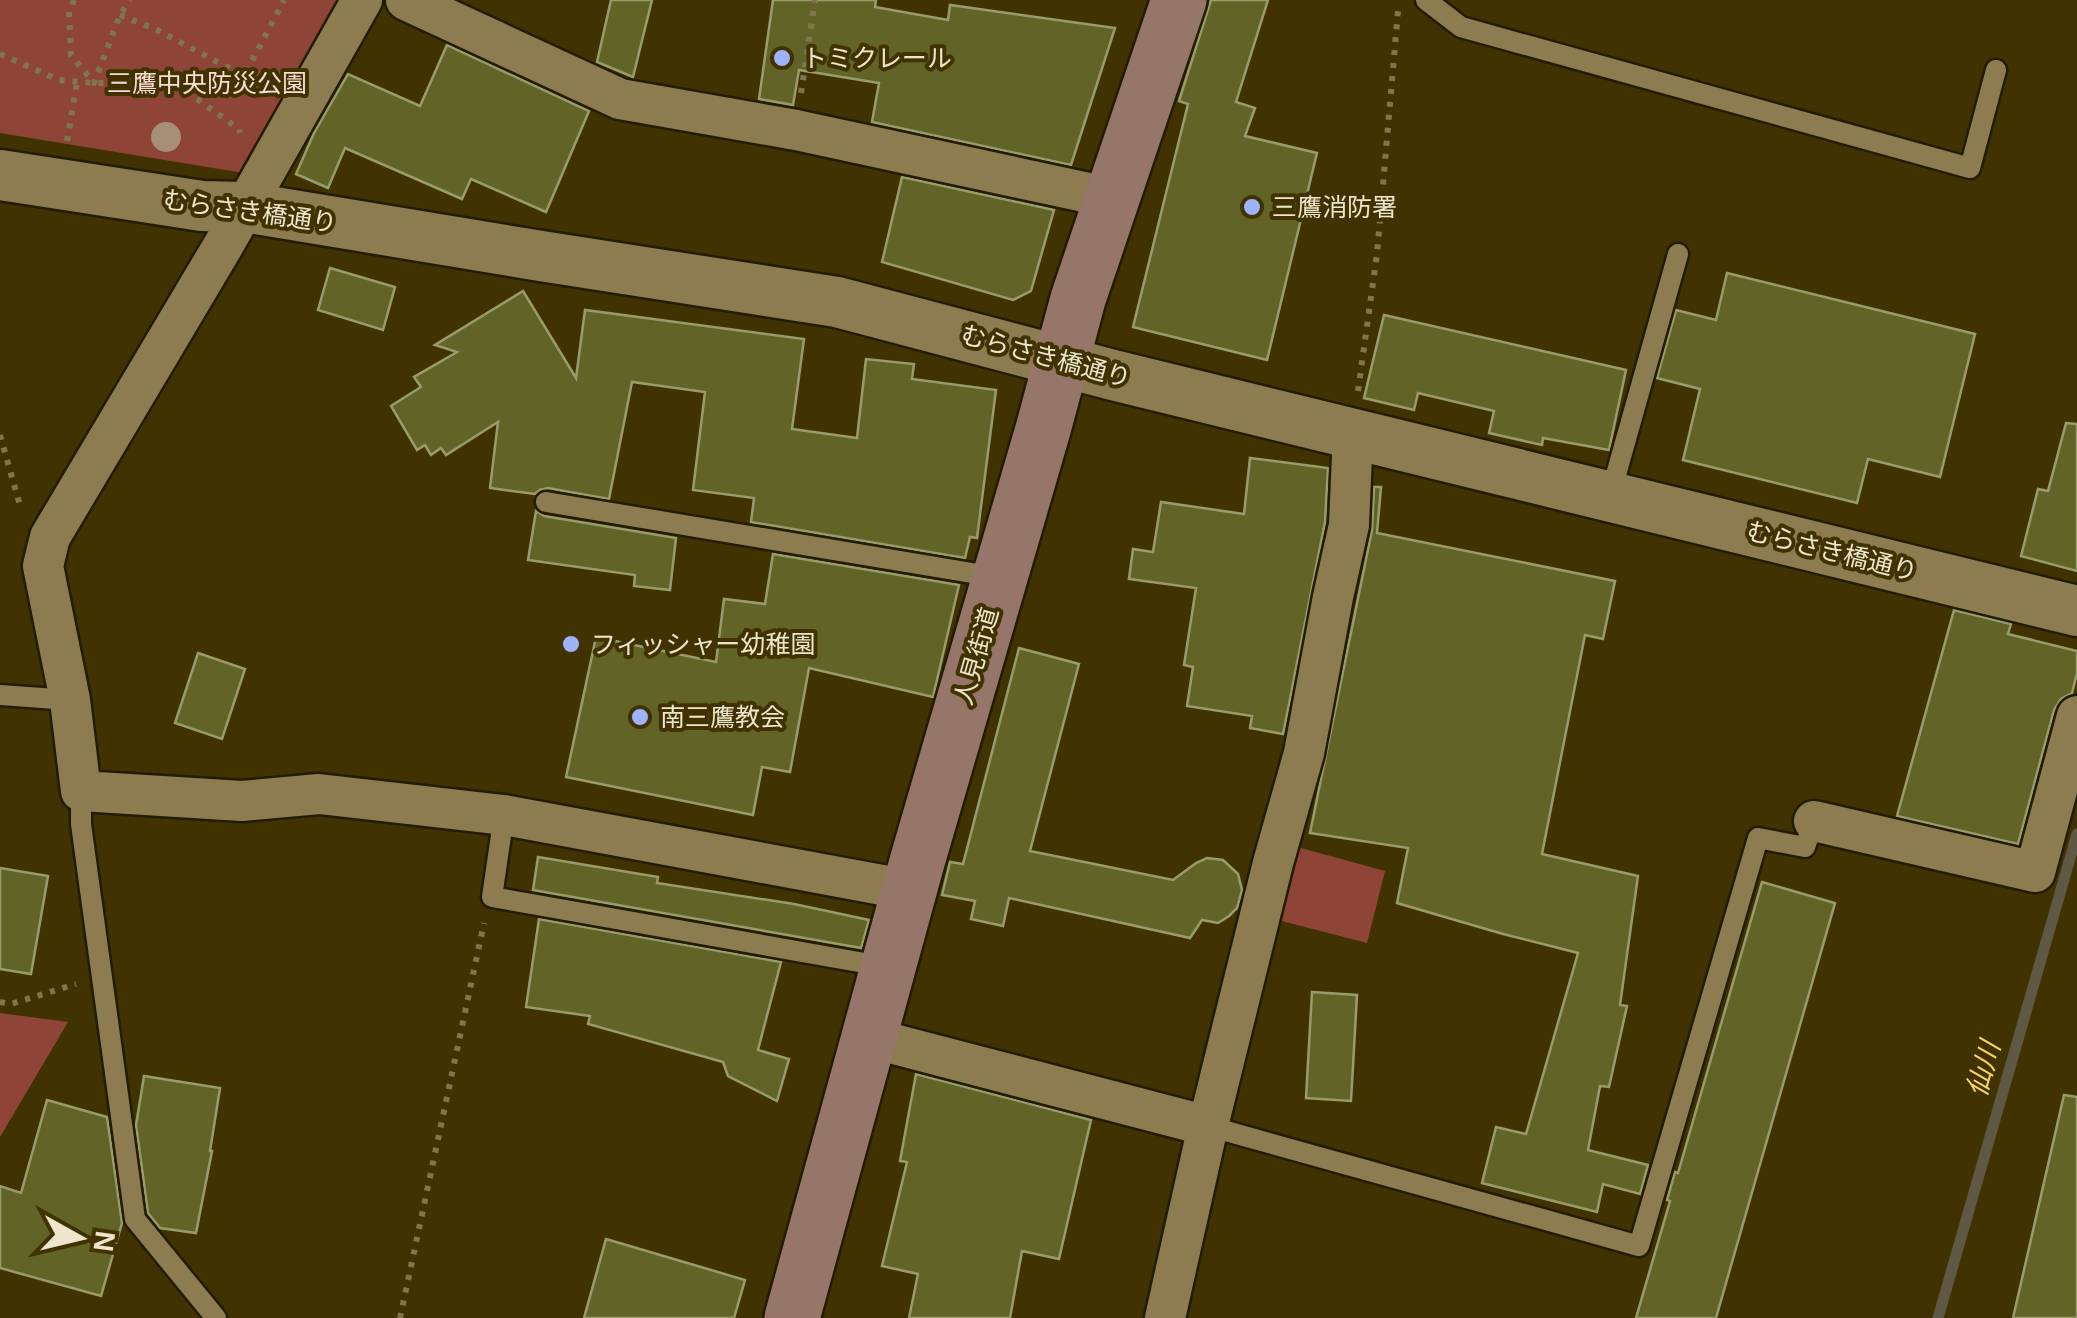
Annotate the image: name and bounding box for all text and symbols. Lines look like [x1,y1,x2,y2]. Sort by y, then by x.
place label: トミクレール [802,44,952,72]
marker: トミクレール [771,47,793,69]
park label: 三鷹中央防災公園 [107,69,307,97]
street label: むらさき橋通り [161,185,339,237]
place label: 三鷹消防署 [1272,193,1397,221]
marker: 三鷹消防署 [1241,196,1263,218]
street label: むらさき橋通り [958,320,1134,392]
street label: むらさき橋通り [1744,516,1920,586]
street label: 人見街道 [949,604,1003,708]
place label: フィッシャー幼稚園 [591,630,816,658]
marker: フィッシャー幼稚園 [560,633,582,655]
place label: 南三鷹教会 [660,703,785,731]
marker: 南三鷹教会 [629,706,651,728]
water label: 仙川 [1961,1035,2007,1100]
north arrow [30,1188,130,1288]
text: N [88,1229,121,1254]

